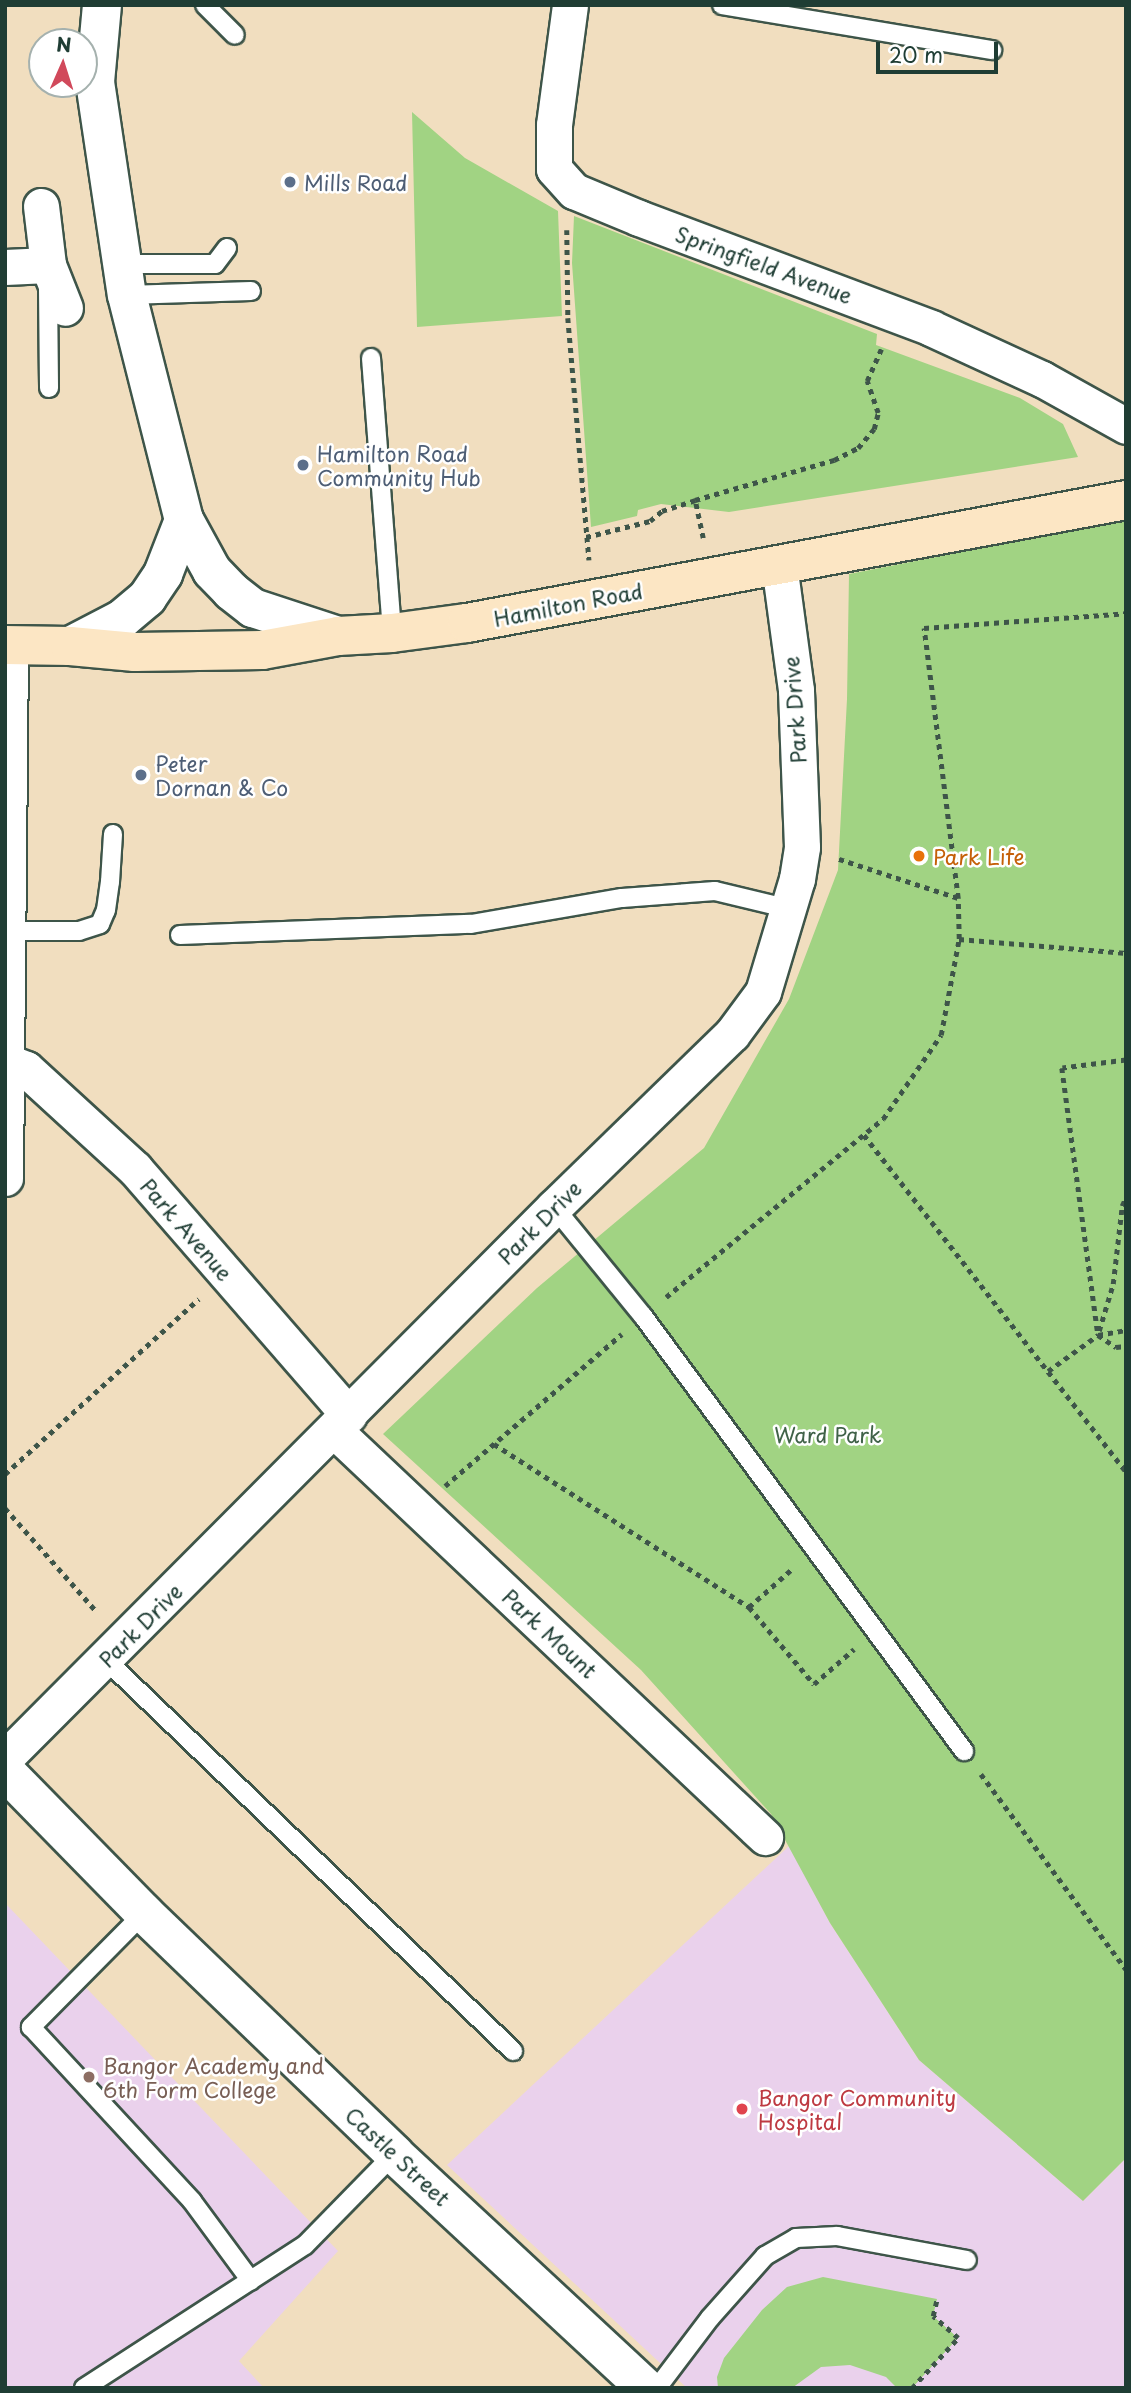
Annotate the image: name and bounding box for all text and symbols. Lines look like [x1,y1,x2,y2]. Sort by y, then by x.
north arrow [28,28,98,98]
scale bar [879,28,1002,72]
text: N [56,30,72,58]
text: 20 m [889,38,943,70]
place label: Mills Road [304,169,408,195]
marker: Mills Road [282,174,298,190]
street label: Springfield Avenue [672,220,856,308]
place label: Hamilton Road Community Hub [317,440,481,490]
marker: Hamilton Road Community Hub [295,457,311,473]
street label: Hamilton Road [492,577,644,631]
street label: Park Drive [778,655,810,765]
place label: Peter Dornan & Co [155,750,289,800]
marker: Peter Dornan & Co [133,767,149,783]
place label: Park Life [933,843,1023,869]
marker: Park Life [911,848,927,864]
street label: Park Avenue [136,1173,238,1285]
street label: Park Drive [492,1175,586,1269]
park label: Ward Park [774,1421,882,1447]
street label: Park Drive [93,1578,187,1672]
street label: Park Mount [498,1583,602,1683]
place label: Bangor Academy and 6th Form College [103,2052,324,2102]
marker: Bangor Academy and 6th Form College [81,2069,97,2085]
place label: Bangor Community Hospital [758,2084,956,2134]
marker: Bangor Community Hospital [732,2099,752,2119]
street label: Castle Street [340,2101,456,2211]

